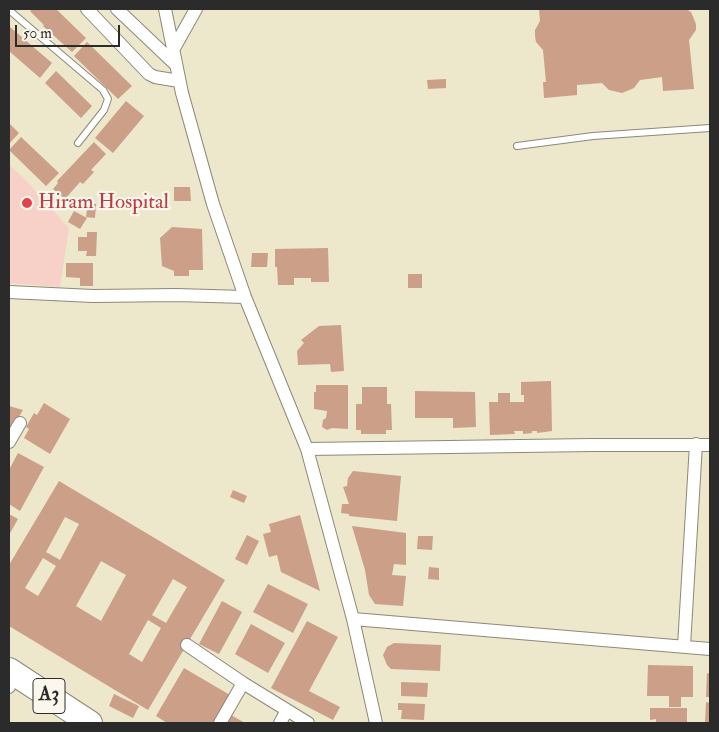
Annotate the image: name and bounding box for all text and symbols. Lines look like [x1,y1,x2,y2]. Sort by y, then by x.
scale bar [18,15,122,47]
text: 50 m [23,24,52,43]
place label: Hiram Hospital [38,190,169,216]
marker: Hiram Hospital [20,196,34,210]
road number: A3 [33,678,65,714]

